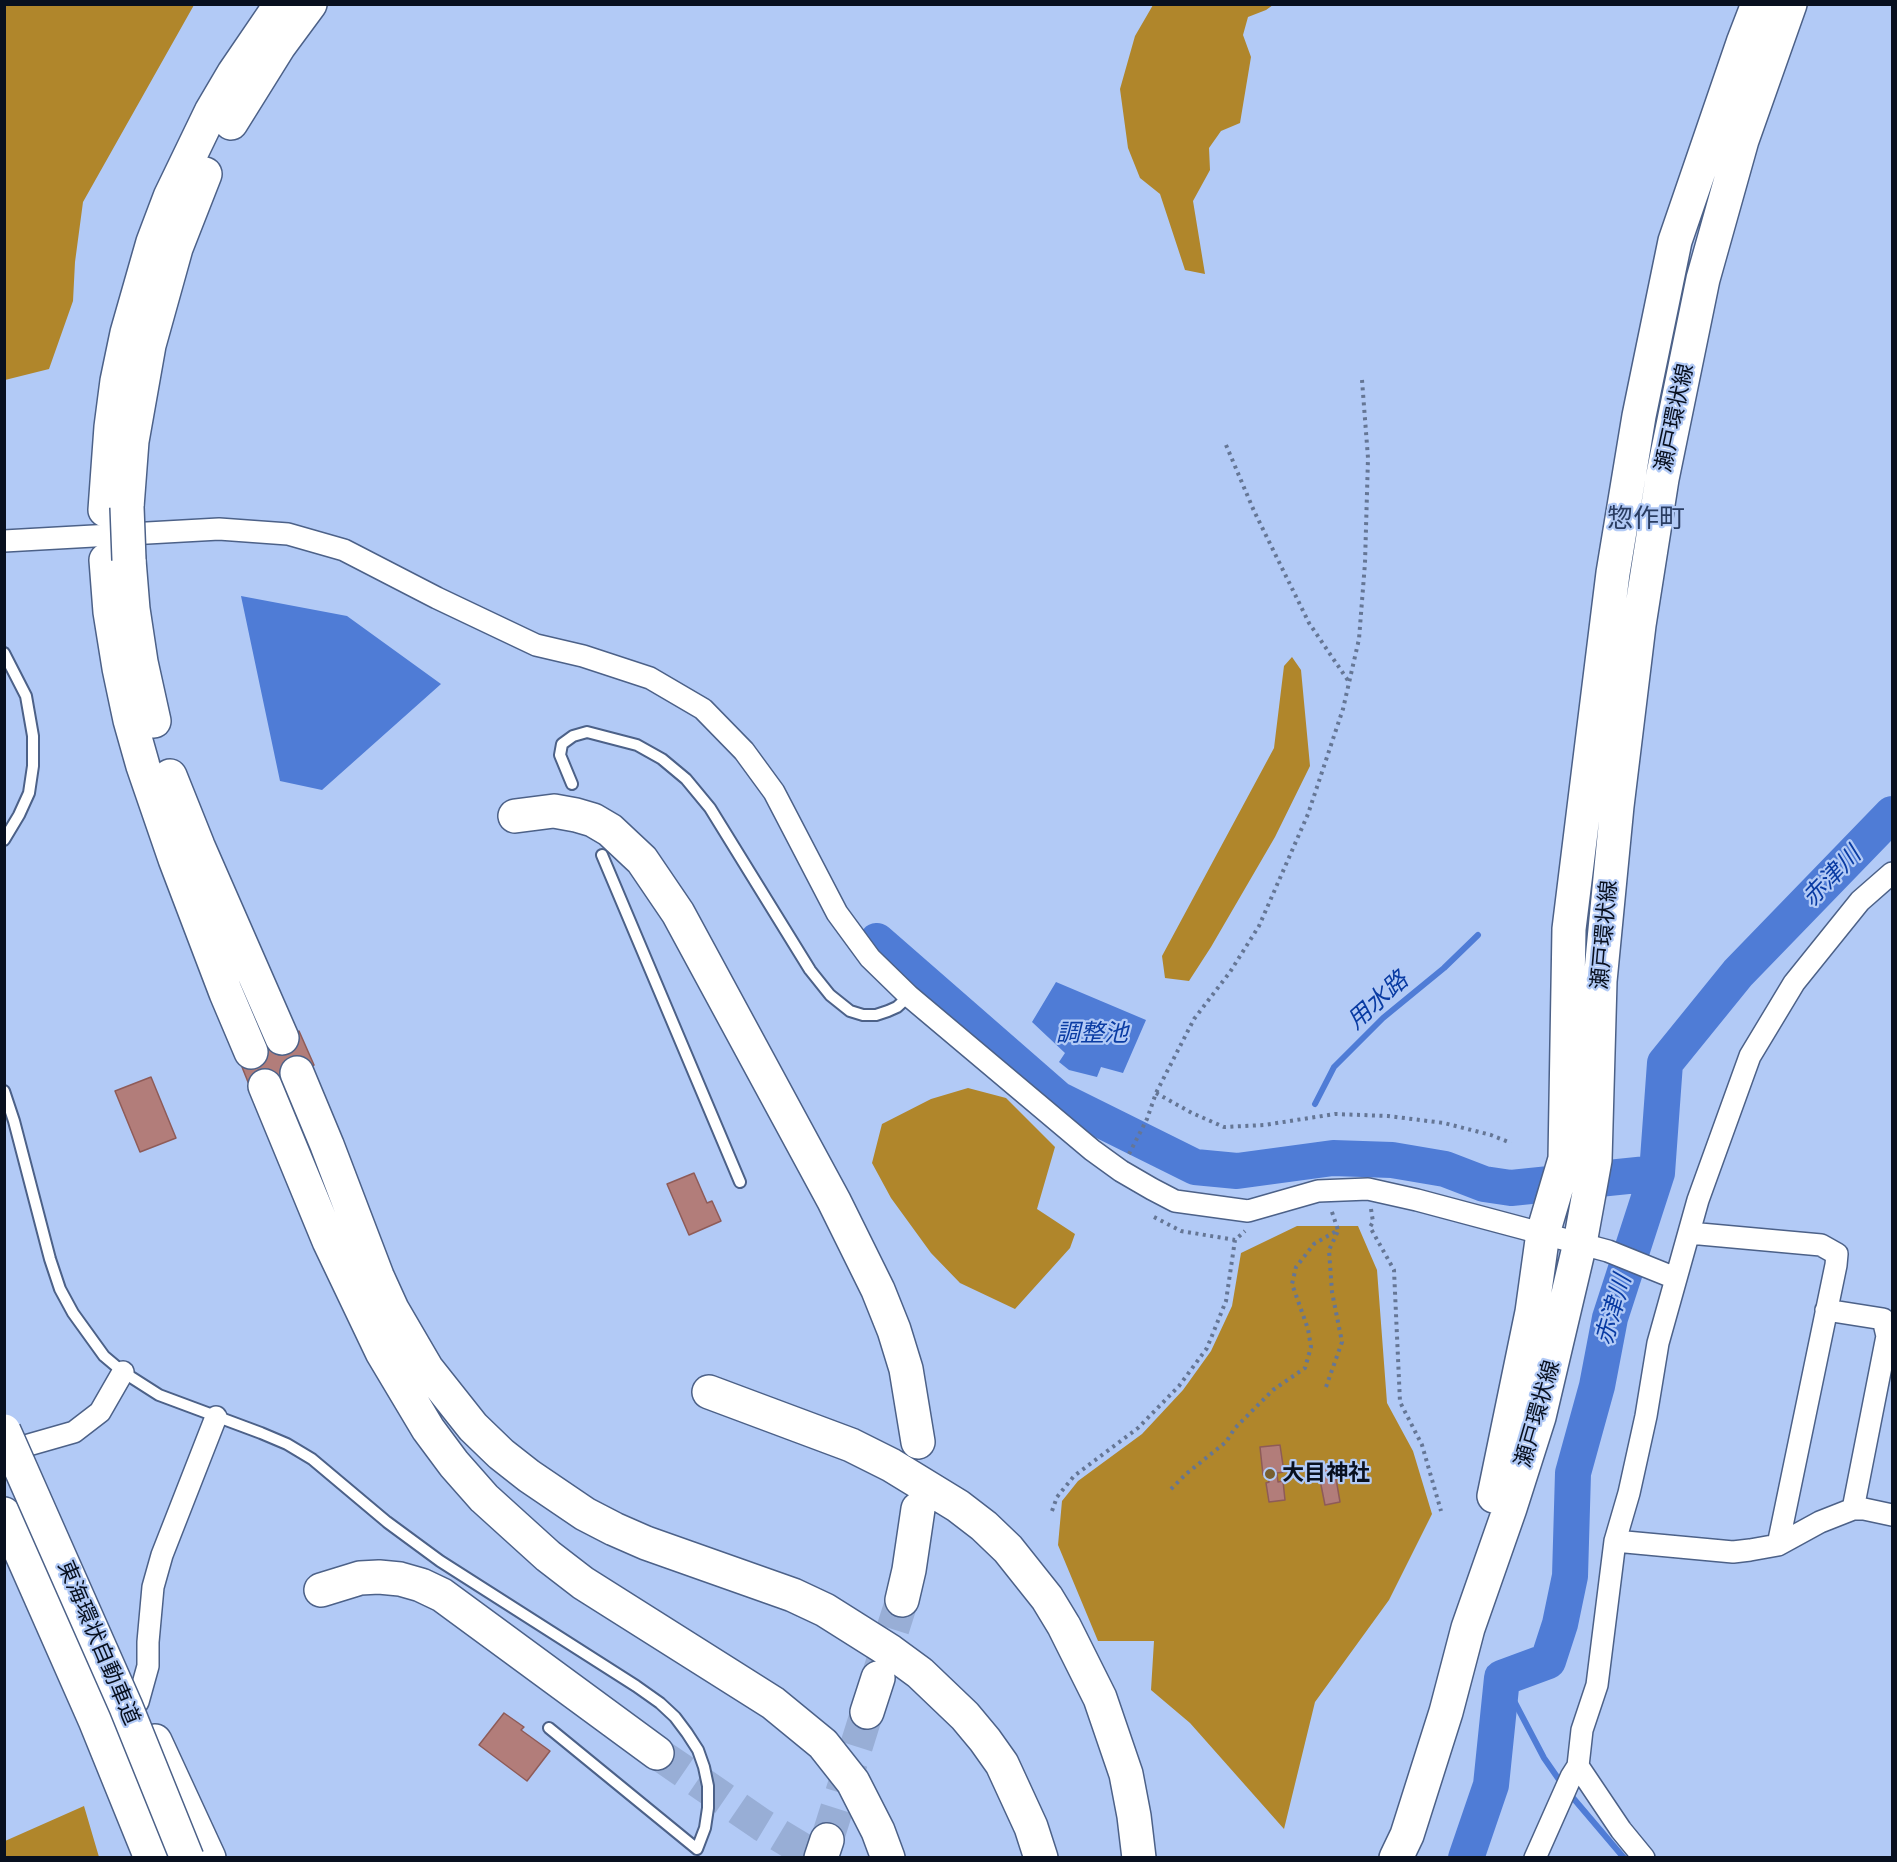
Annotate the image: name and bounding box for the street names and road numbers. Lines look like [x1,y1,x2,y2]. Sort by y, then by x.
street label: 瀬戸環状線 [1651,361,1699,475]
street label: 瀬戸環状線 [1587,879,1623,991]
street label: 瀬戸環状線 [1510,1357,1566,1471]
street label: 東海環状自動車道 [51,1557,145,1729]

